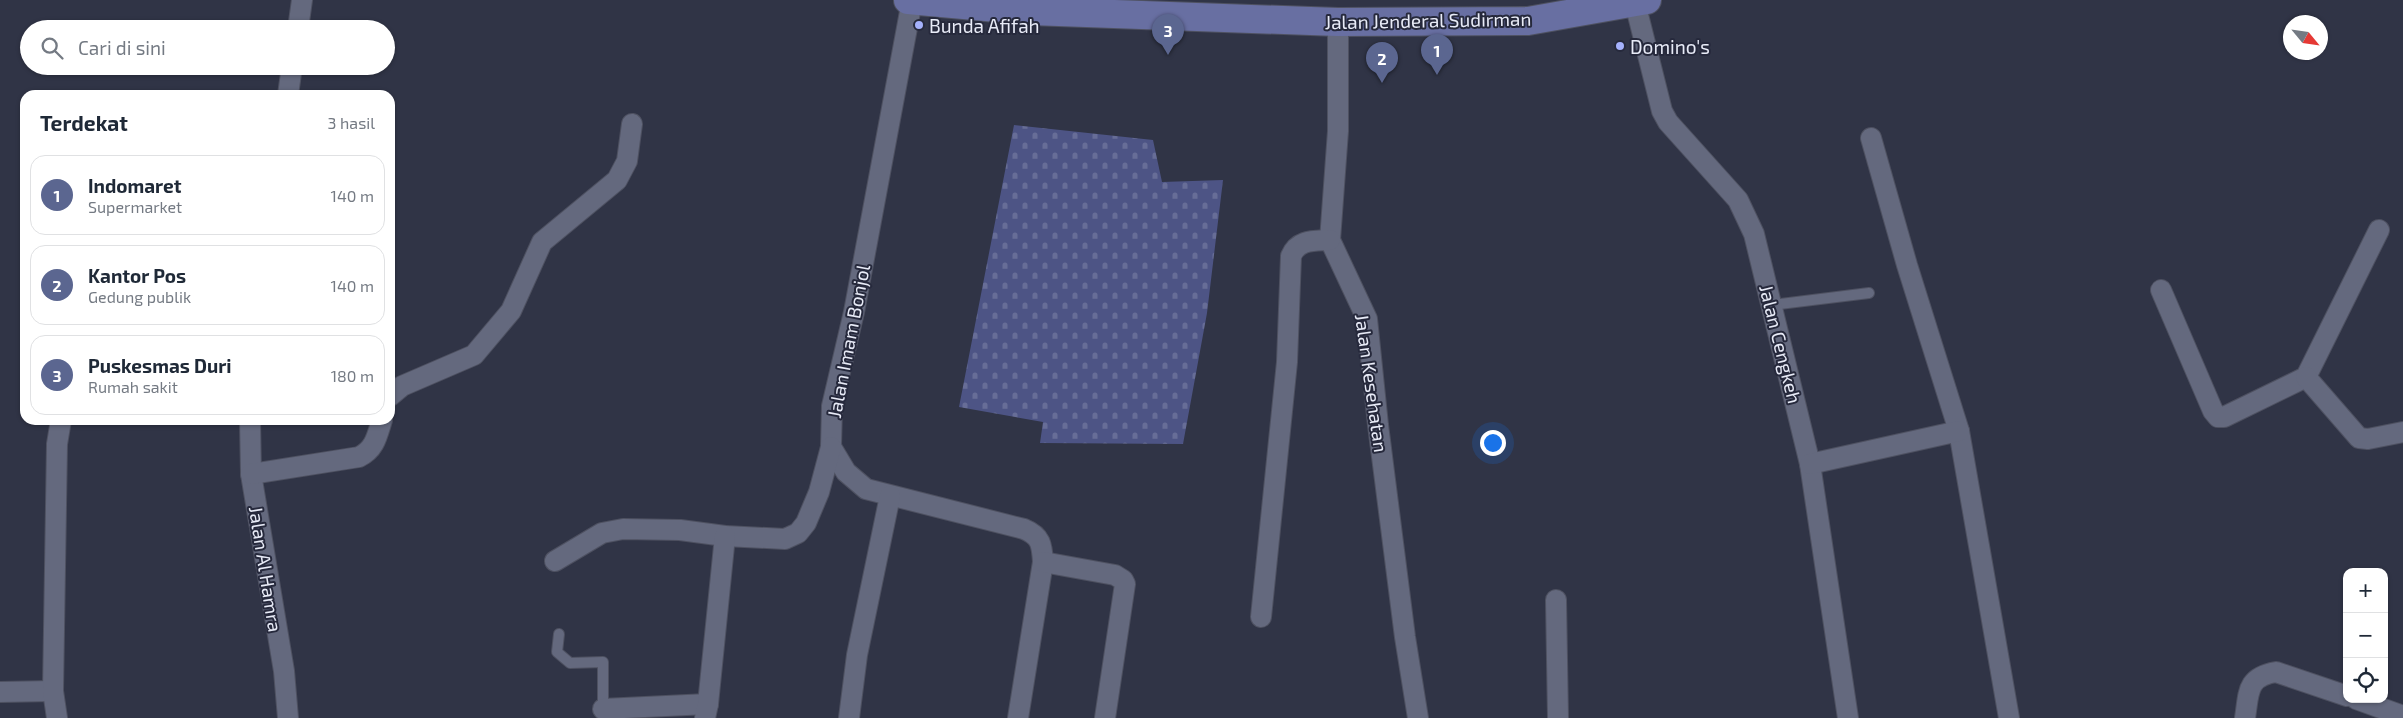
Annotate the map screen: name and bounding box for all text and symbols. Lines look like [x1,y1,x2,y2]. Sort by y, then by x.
street label: Jalan Jenderal Sudirman [1324,7,1532,33]
place label: Bunda Afifah [929,14,1040,37]
pin: 3 [1152,14,1184,55]
north arrow [2283,15,2328,60]
marker: Bunda Afifah [913,19,925,31]
search box [20,20,395,75]
icon: search [38,34,66,62]
pin: 1 [1421,34,1453,75]
place label: Domino's [1630,35,1710,58]
text: Cari di sini [78,36,166,59]
marker: Domino's [1614,40,1626,52]
pin: 2 [1366,42,1398,83]
text: Terdekat [40,110,128,135]
text: 3 hasil [328,113,375,132]
text: Indomaret [88,174,182,197]
text: 1 [54,186,60,205]
text: 140 m [331,186,374,205]
text: Supermarket [88,197,182,216]
street label: Jalan Imam Bonjol [822,262,874,420]
text: Kantor Pos [88,264,186,287]
text: 2 [52,276,62,295]
text: 140 m [331,276,374,295]
street label: Jalan Cengkeh [1755,282,1807,406]
text: Gedung publik [88,287,191,306]
street label: Jalan Kesehatan [1351,312,1393,454]
text: Puskesmas Duri [88,354,232,377]
text: 3 [52,366,62,385]
text: 180 m [331,366,374,385]
text: Rumah sakit [88,377,178,396]
your location [1480,430,1506,456]
street label: Jalan Al Hamra [245,505,287,633]
map controls [2343,568,2388,703]
button: + [2343,568,2388,613]
button: − [2343,613,2388,658]
button: locate [2343,658,2388,703]

